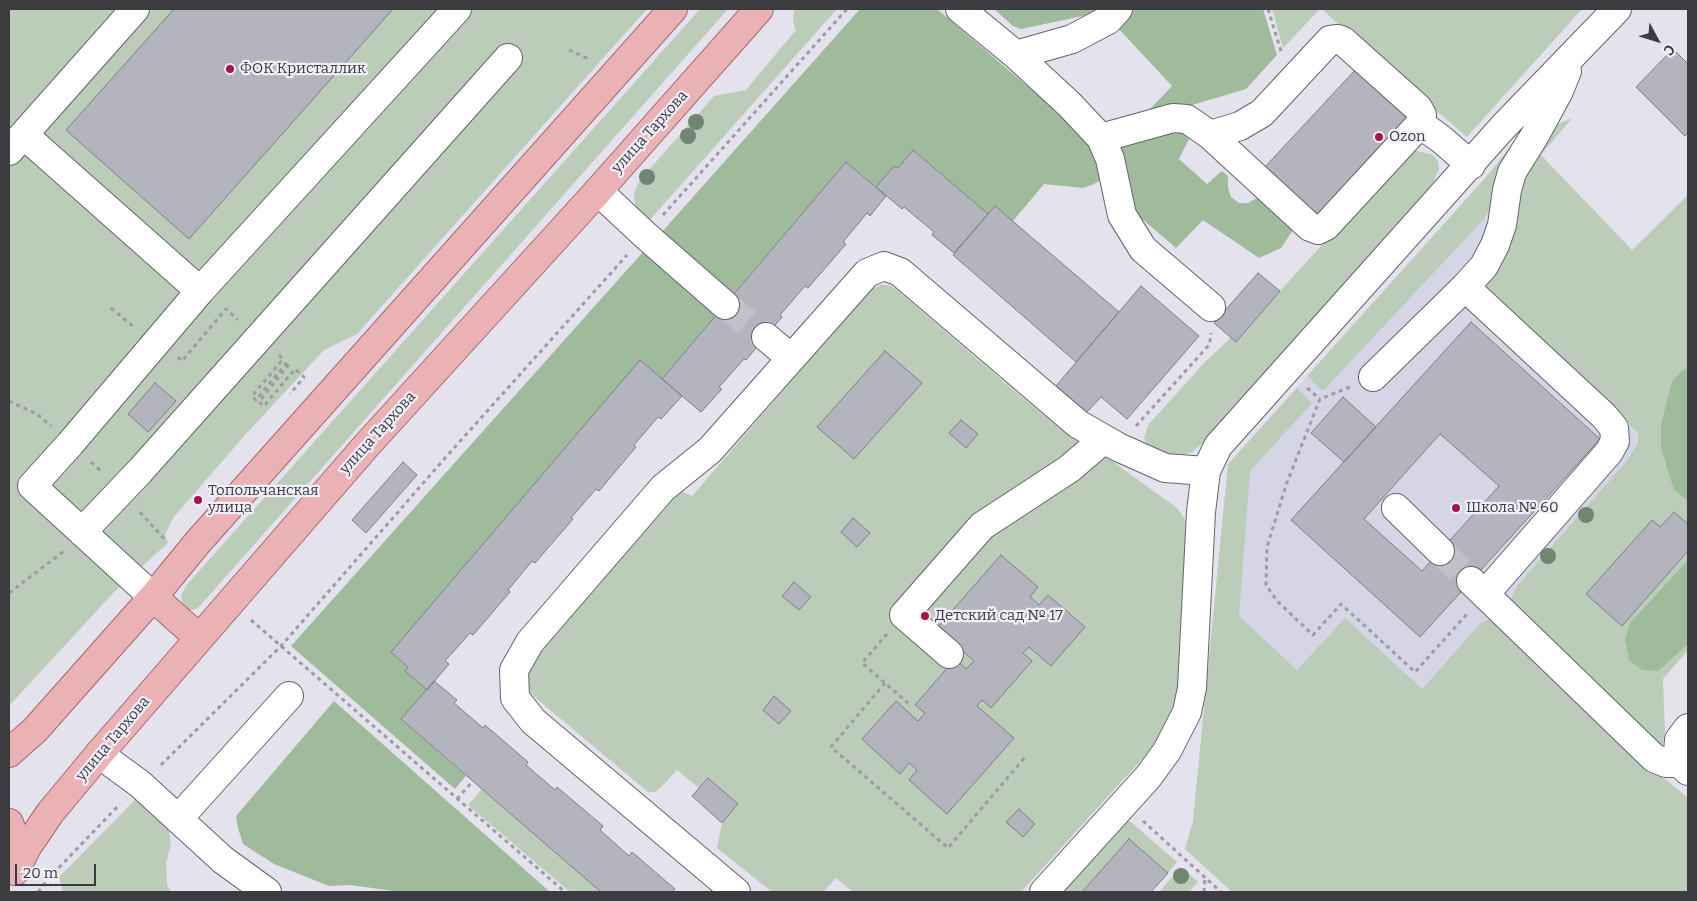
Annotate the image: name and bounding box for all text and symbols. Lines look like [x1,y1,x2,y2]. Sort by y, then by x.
north arrow [1632,15,1682,65]
text: С [1660,41,1678,59]
place label: ФОК Кристаллик [240,60,366,78]
marker: ФОК Кристаллик [224,63,236,75]
street label: улица Тархова [608,87,692,177]
place label: Ozon [1389,128,1426,146]
marker: Ozon [1373,131,1385,143]
street label: улица Тархова [336,388,420,478]
place label: Топольчанская улица [208,482,318,517]
marker: Топольчанская улица [192,494,204,506]
place label: Школа № 60 [1466,499,1559,517]
marker: Школа № 60 [1450,502,1462,514]
place label: Детский сад № 17 [935,607,1063,625]
marker: Детский сад № 17 [919,610,931,622]
street label: улица Тархова [72,693,154,785]
scale bar [18,854,99,886]
text: 20 m [23,864,58,882]

